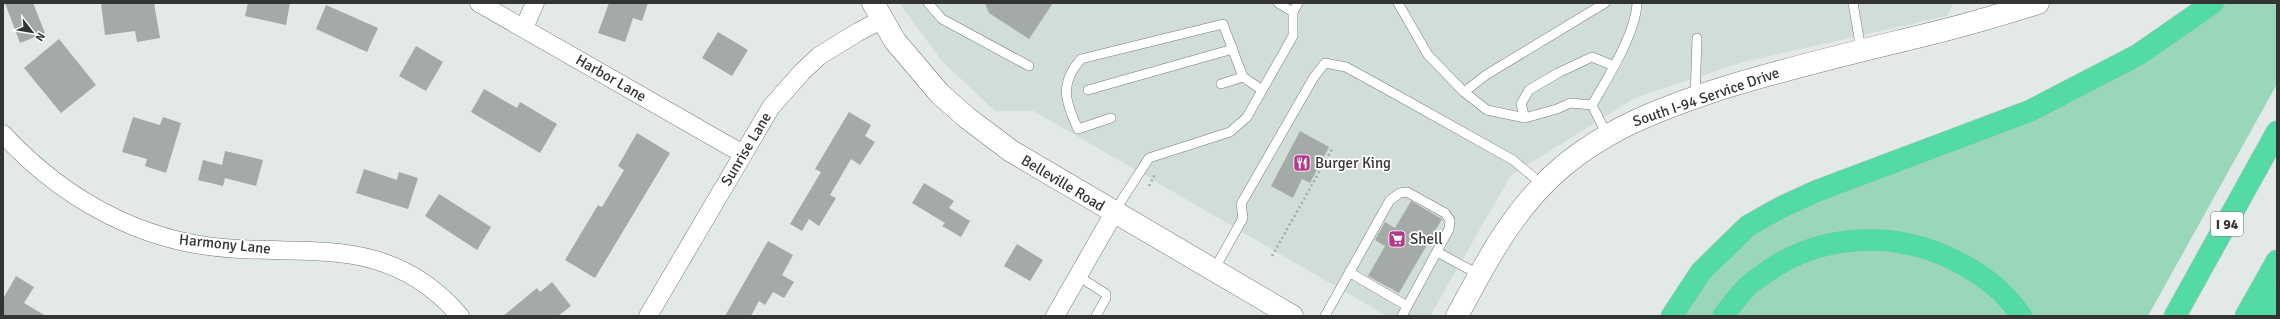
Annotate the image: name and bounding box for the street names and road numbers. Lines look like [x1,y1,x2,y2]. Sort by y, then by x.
street label: Harbor Lane [572,51,650,105]
street label: South I-94 Service Drive [1630,63,1782,131]
street label: Sunrise Lane [717,109,775,189]
street label: Belleville Road [1018,151,1108,215]
road number: I 94 [2211,212,2243,236]
street label: Harmony Lane [178,230,272,258]

